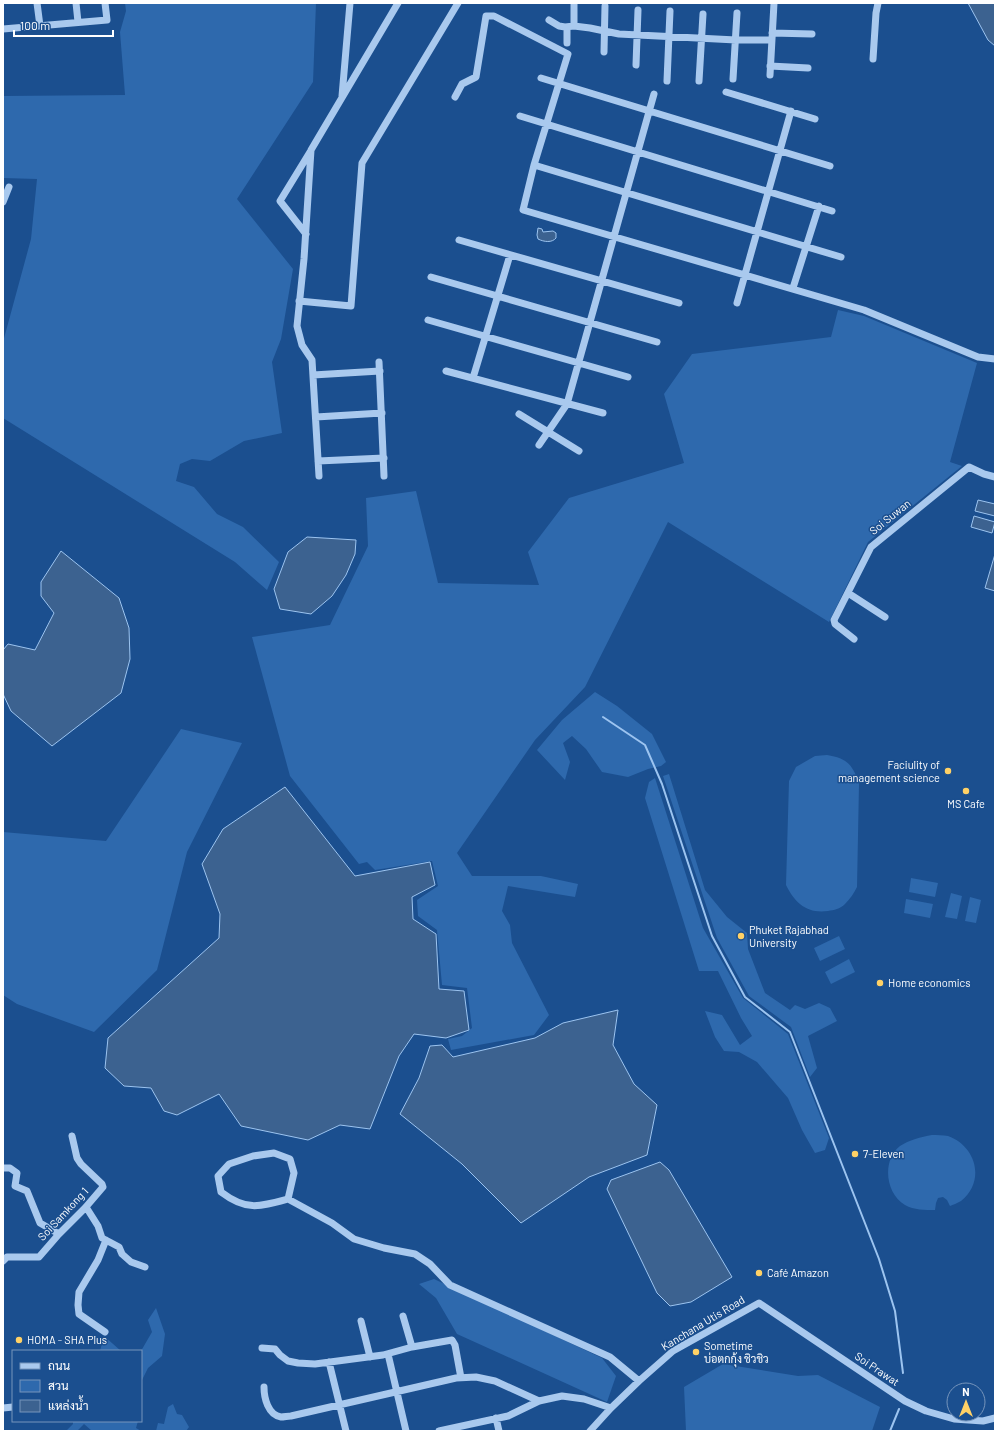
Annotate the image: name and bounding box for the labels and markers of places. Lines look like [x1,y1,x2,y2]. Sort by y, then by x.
place label: Faciulity of management science [838,758,940,784]
marker: Faciulity of management science [943,766,953,776]
marker: MS Cafe [961,786,971,796]
place label: MS Cafe [947,797,985,810]
place label: Phuket Rajabhad University [749,923,829,949]
marker: Phuket Rajabhad University [736,931,746,941]
place label: Home economics [888,976,971,989]
marker: Home economics [875,978,885,988]
place label: 7-Eleven [863,1147,904,1160]
marker: 7-Eleven [850,1149,860,1159]
place label: Café Amazon [767,1266,829,1279]
marker: Café Amazon [754,1268,764,1278]
place label: HOMA - SHA Plus [27,1333,107,1346]
marker: HOMA - SHA Plus [14,1335,24,1345]
place label: Sometime บ่อตกกุ้ง ชิวชิว [704,1339,769,1368]
marker: Sometime บ่อตกกุ้ง ชิวชิว [691,1347,701,1357]

